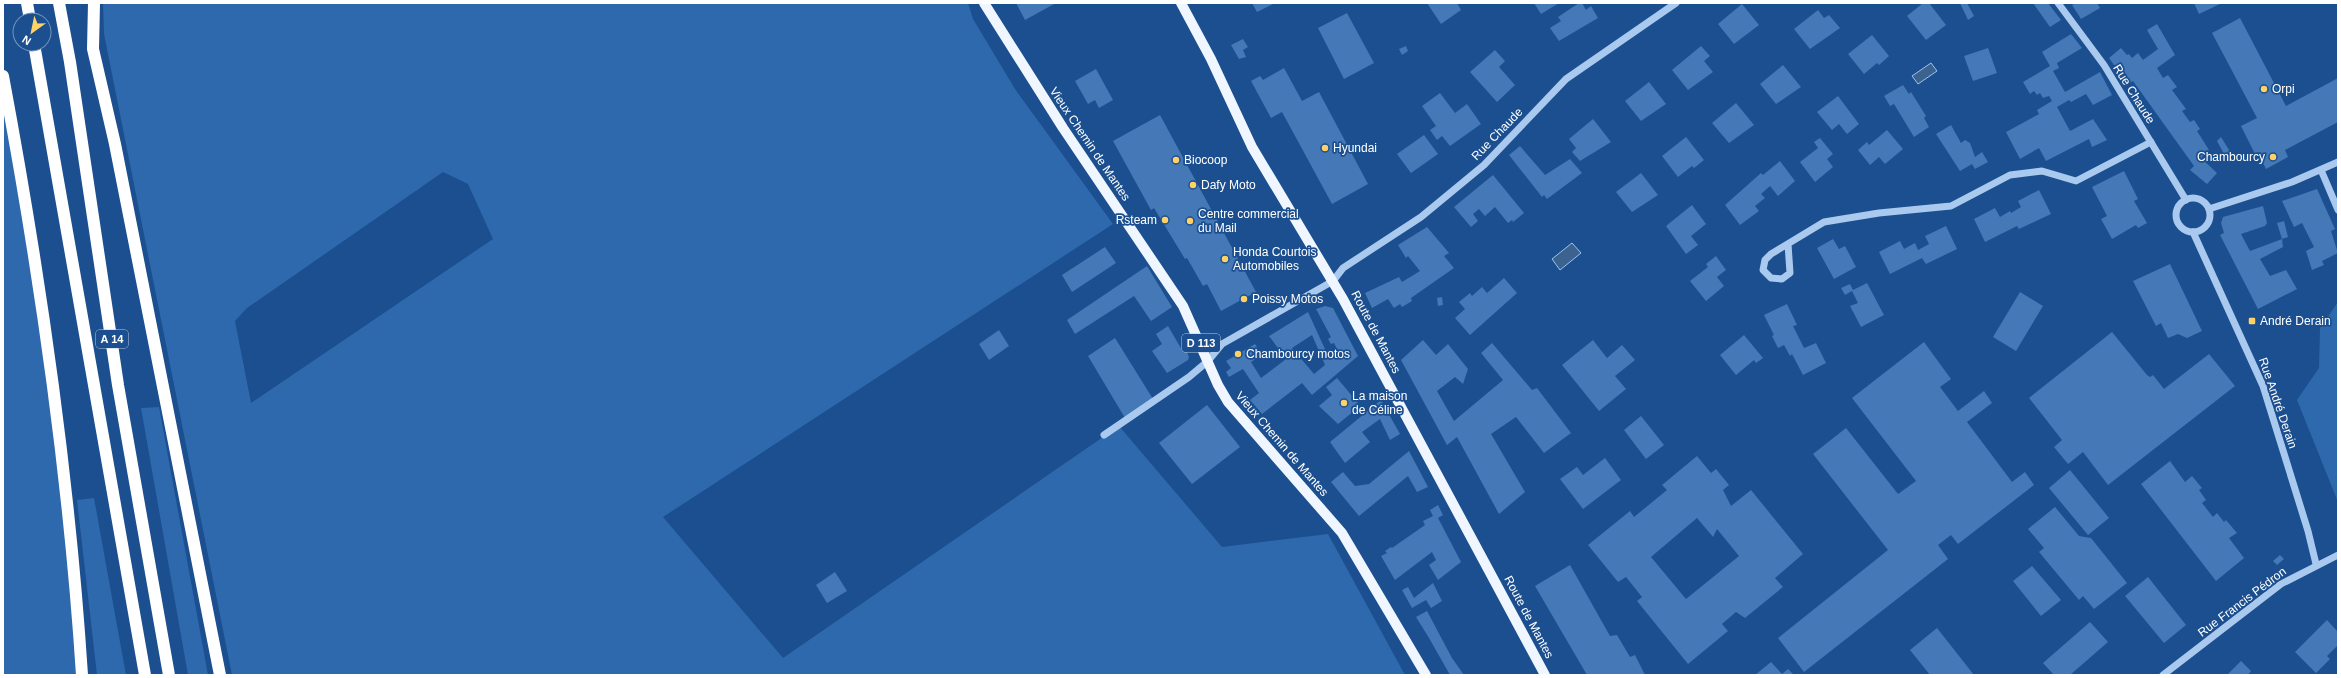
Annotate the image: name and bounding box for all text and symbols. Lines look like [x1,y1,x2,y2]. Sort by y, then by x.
north arrow [12,12,52,52]
text: N [20,33,33,48]
street label: Rue Chaude [2110,62,2158,127]
place label: Orpi [2272,82,2295,96]
marker: Orpi [2259,84,2269,94]
street label: Vieux Chemin de Mantes [1047,85,1133,203]
street label: Rue Chaude [1469,105,1526,163]
place label: Hyundai [1333,141,1377,155]
marker: Hyundai [1320,143,1330,153]
place label: Chambourcy [2197,150,2265,164]
marker: Chambourcy [2268,152,2278,162]
place label: Biocoop [1184,153,1228,167]
marker: Biocoop [1171,155,1181,165]
place label: Dafy Moto [1201,178,1256,192]
marker: Dafy Moto [1188,180,1198,190]
place label: Centre commercial du Mail [1198,207,1299,235]
place label: Rsteam [1116,213,1157,227]
marker: Rsteam [1160,215,1170,225]
marker: Centre commercial du Mail [1185,216,1195,226]
place label: Honda Courtois Automobiles [1233,245,1316,273]
marker: Honda Courtois Automobiles [1220,254,1230,264]
street label: Route de Mantes [1348,288,1404,376]
place label: Poissy Motos [1252,292,1323,306]
marker: Poissy Motos [1239,294,1249,304]
place label: André Derain [2260,314,2331,328]
marker: André Derain [2247,316,2257,326]
road number: A 14 [96,330,128,348]
road number: D 113 [1182,334,1220,352]
place label: Chambourcy motos [1246,347,1350,361]
marker: Chambourcy motos [1233,349,1243,359]
street label: Rue André Derain [2256,356,2300,450]
street label: Vieux Chemin de Mantes [1233,389,1331,499]
place label: La maison de Céline [1352,389,1407,417]
marker: La maison de Céline [1339,398,1349,408]
street label: Rue Francis Pédron [2195,564,2289,640]
street label: Route de Mantes [1501,573,1557,661]

